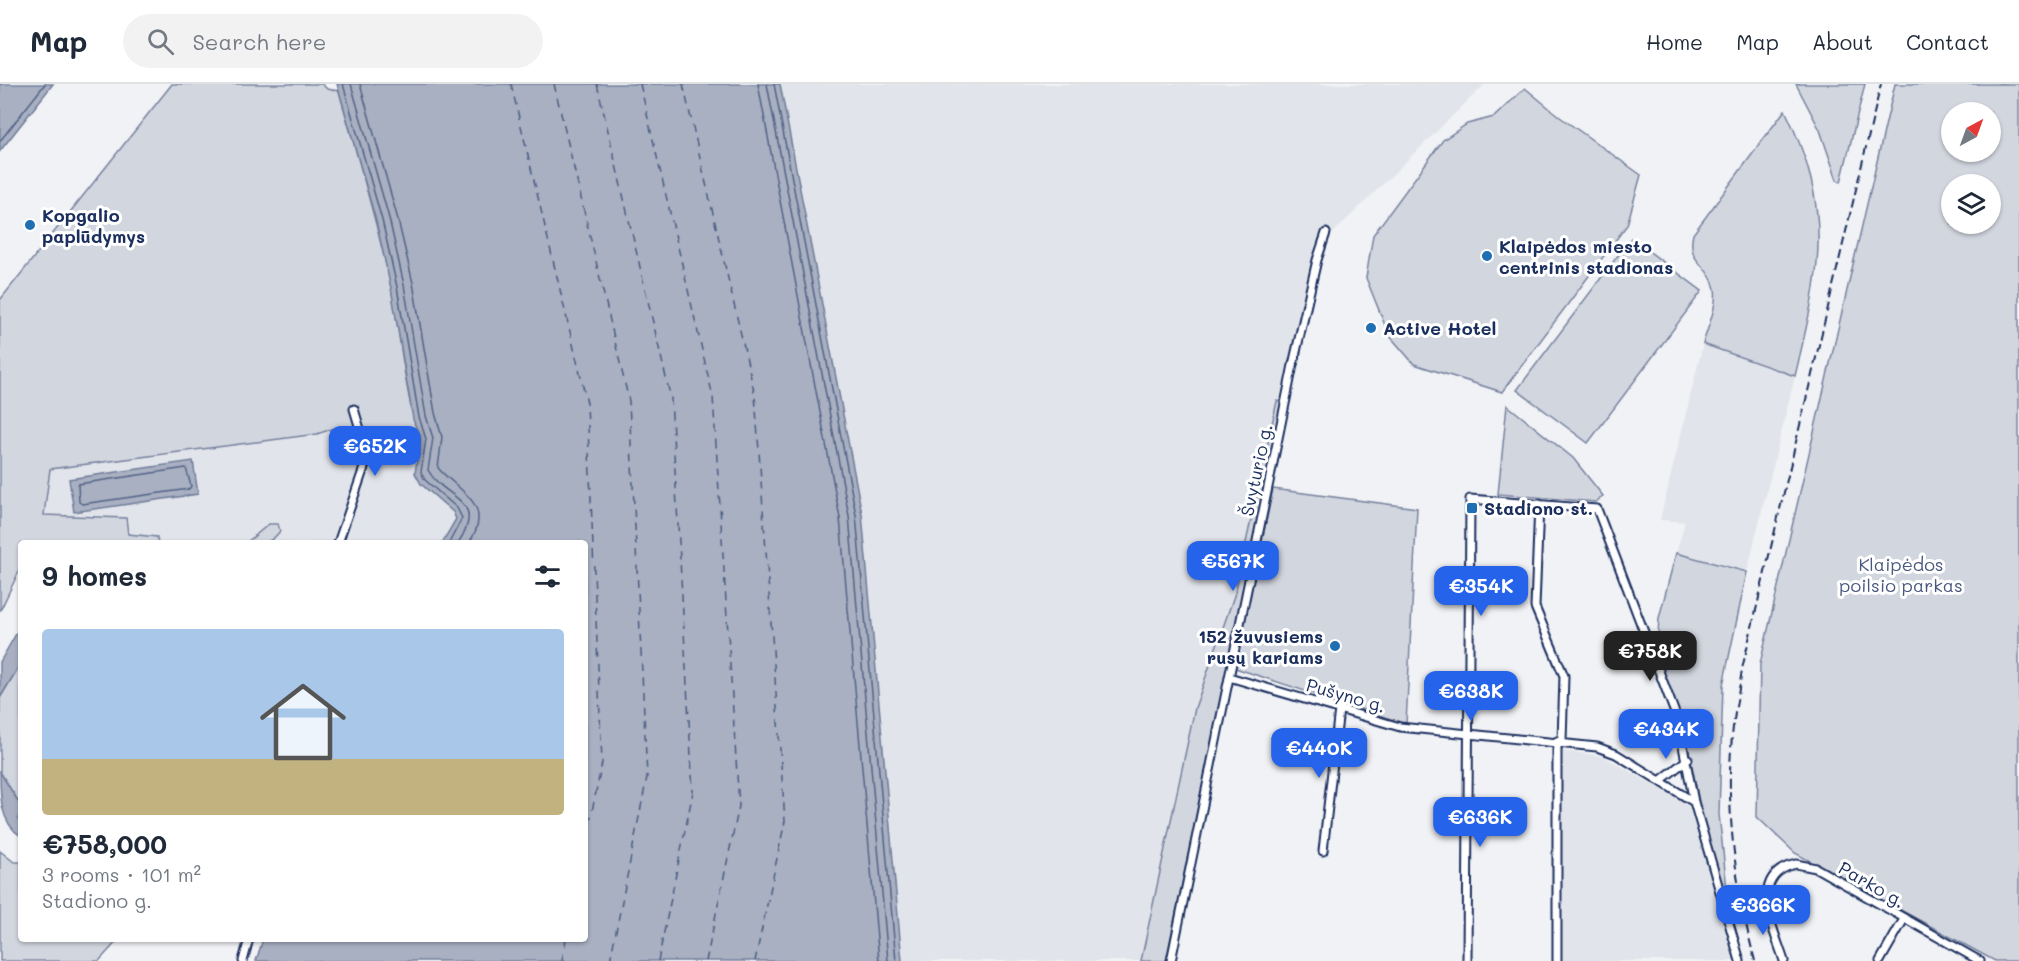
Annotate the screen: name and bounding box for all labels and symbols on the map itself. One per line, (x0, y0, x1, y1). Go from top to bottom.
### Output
north arrow (1941, 102, 2001, 162)
place label: Kopgalio paplūdymys (42, 203, 145, 248)
marker: Kopgalio paplūdymys (23, 218, 37, 232)
place label: Klaipėdos miesto centrinis stadionas (1499, 234, 1673, 279)
marker: Klaipėdos miesto centrinis stadionas (1480, 249, 1494, 263)
place label: Active Hotel (1383, 316, 1496, 340)
marker: Active Hotel (1364, 321, 1378, 335)
street label: Švyturio g. (1235, 422, 1277, 518)
pin: €652K (333, 426, 417, 477)
place label: Stadiono st. (1484, 496, 1593, 520)
marker: Stadiono st. (1465, 501, 1479, 515)
pin: €567K (1191, 541, 1275, 592)
park label: Klaipėdos poilsio parkas (1839, 552, 1963, 597)
pin: €354K (1439, 566, 1523, 617)
place label: 152 žuvusiems rusų kariams (1198, 624, 1323, 669)
pin: €758K (1608, 631, 1692, 682)
marker: 152 žuvusiems rusų kariams (1328, 639, 1342, 653)
pin: €638K (1429, 671, 1513, 722)
street label: Pušyno g. (1304, 672, 1388, 718)
pin: €434K (1624, 709, 1708, 760)
pin: €440K (1277, 728, 1361, 779)
pin: €636K (1438, 797, 1522, 848)
street label: Parko g. (1834, 855, 1910, 913)
pin: €366K (1721, 885, 1805, 936)

